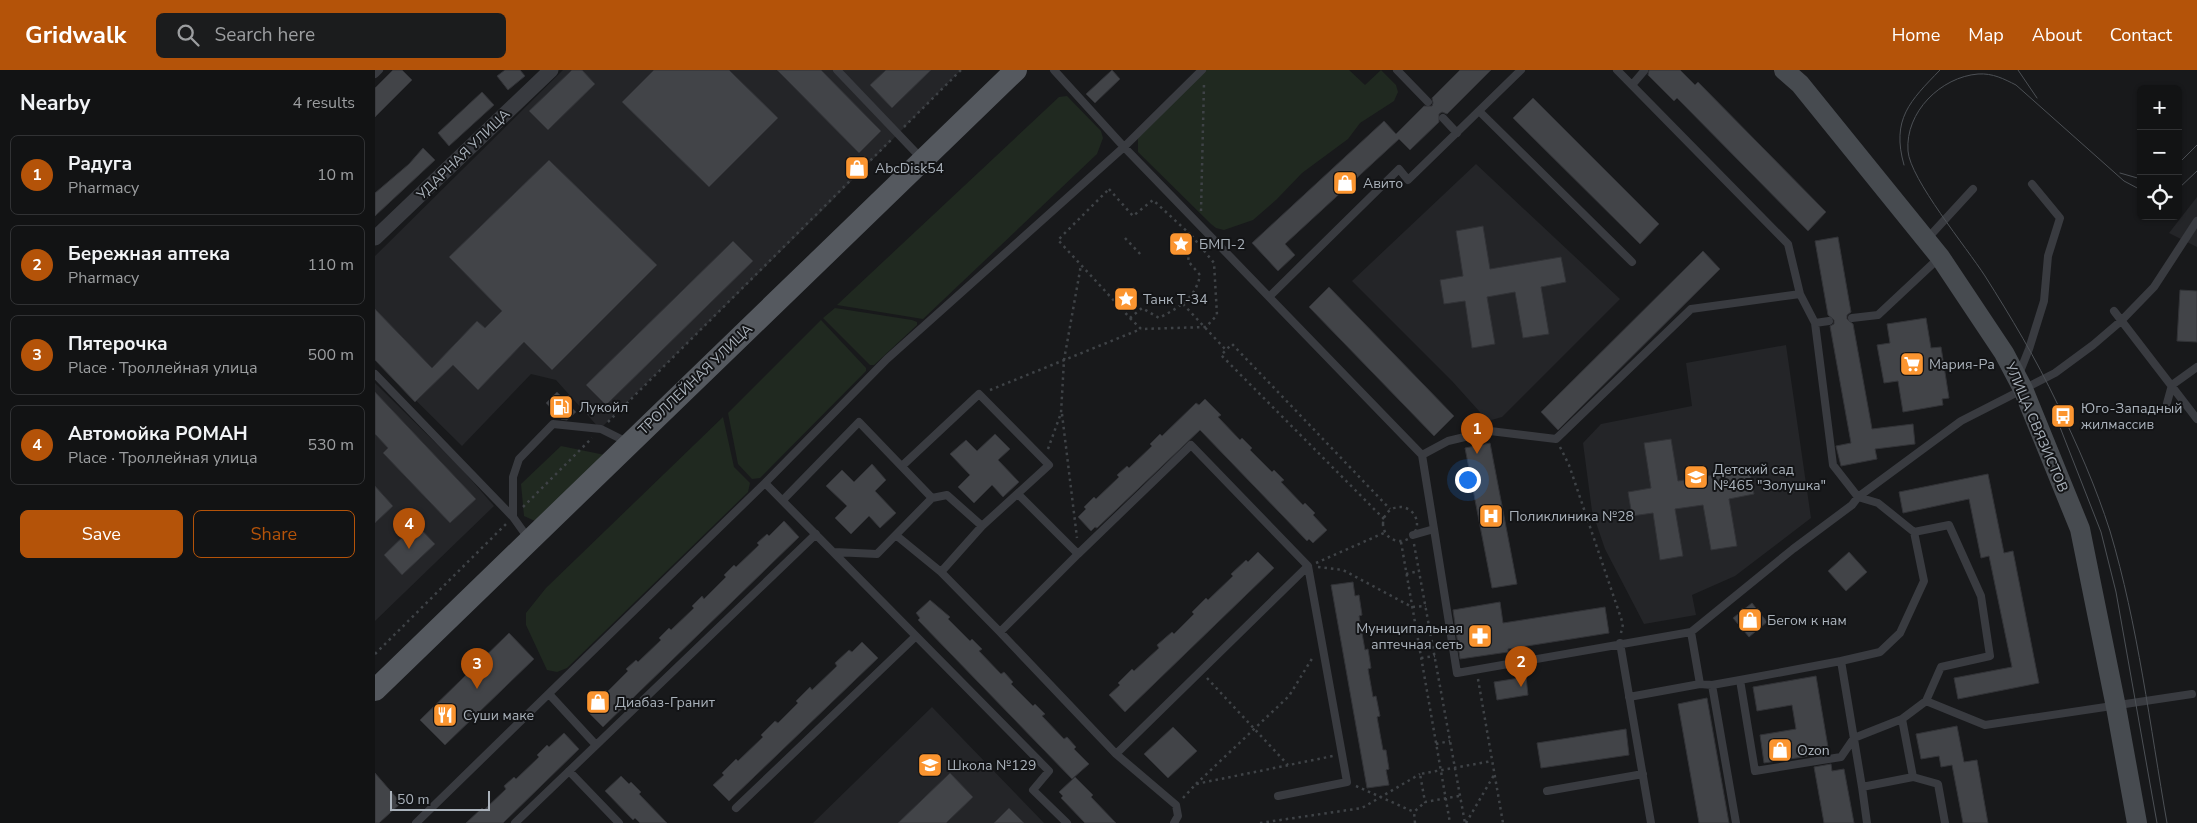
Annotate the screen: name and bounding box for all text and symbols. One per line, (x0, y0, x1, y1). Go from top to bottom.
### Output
search box (156, 13, 506, 58)
text: Gridwalk (25, 19, 126, 51)
icon: search (174, 21, 202, 49)
text: Search here (214, 22, 315, 48)
text: Home (1892, 23, 1940, 47)
text: Map (1968, 23, 2004, 47)
text: About (2032, 23, 2082, 47)
text: Contact (2110, 23, 2172, 47)
map controls (2137, 85, 2182, 220)
button: + (2137, 85, 2182, 130)
text: Nearby (20, 89, 90, 117)
text: 4 results (293, 92, 355, 114)
street label: УДАРНАЯ УЛИЦА (412, 105, 514, 205)
button: − (2137, 130, 2182, 175)
text: Радуга (68, 151, 132, 177)
shop icon: AbcDisk54 (844, 155, 870, 181)
place label: AbcDisk54 (875, 159, 944, 178)
text: 1 (32, 164, 42, 186)
text: 10 m (317, 164, 354, 186)
shop icon: Авито (1332, 170, 1358, 196)
place label: Авито (1363, 174, 1403, 193)
button: locate (2137, 175, 2182, 220)
text: Pharmacy (68, 177, 139, 199)
place icon: БМП-2 (1168, 231, 1194, 257)
place label: БМП-2 (1199, 235, 1245, 254)
text: Бережная аптека (68, 241, 230, 267)
text: 2 (32, 254, 42, 276)
text: 110 m (307, 254, 354, 276)
text: Pharmacy (68, 267, 139, 289)
place icon: Танк Т-34 (1113, 286, 1139, 312)
place label: Танк Т-34 (1143, 290, 1208, 309)
street label: ТРОЛЛЕЙНАЯ УЛИЦА (634, 320, 757, 439)
text: Пятерочка (68, 331, 168, 357)
text: 3 (32, 344, 42, 366)
text: 500 m (307, 344, 354, 366)
supermarket icon: Мария-Ра (1899, 351, 1925, 377)
place label: Мария-Ра (1929, 355, 1995, 374)
text: Place · Троллейная улица (68, 357, 258, 379)
street label: УЛИЦА СВЯЗИСТОВ (2000, 358, 2073, 495)
fuel station icon: Лукойл (548, 394, 574, 420)
place label: Лукойл (579, 398, 628, 417)
place label: Юго-Западный жилмассив (2081, 399, 2182, 434)
bus stop icon: Юго-Западный жилмассив (2050, 403, 2076, 429)
pin: 1 (1461, 413, 1493, 454)
text: Автомойка РОМАН (68, 421, 248, 447)
text: 4 (32, 434, 42, 456)
text: 530 m (307, 434, 354, 456)
text: Place · Троллейная улица (68, 447, 258, 469)
place label: Детский сад №465 "Золушка" (1713, 460, 1826, 495)
school or university icon: Детский сад №465 "Золушка" (1683, 464, 1709, 490)
your location (1455, 467, 1481, 493)
hospital icon: Поликлиника №28 (1478, 503, 1504, 529)
place label: Поликлиника №28 (1509, 507, 1634, 526)
pin: 4 (393, 508, 425, 549)
button: Save (20, 510, 183, 558)
button: Share (193, 510, 355, 558)
shop icon: Бегом к нам (1737, 607, 1763, 633)
place label: Бегом к нам (1767, 611, 1847, 630)
place label: Муниципальная аптечная сеть (1356, 619, 1463, 654)
pharmacy icon: Муниципальная аптечная сеть (1467, 623, 1493, 649)
pin: 2 (1505, 646, 1537, 687)
pin: 3 (461, 648, 493, 689)
shop icon: Диабаз-Гранит (585, 689, 611, 715)
place label: Диабаз-Гранит (615, 693, 716, 712)
restaurant icon: Суши маке (432, 702, 458, 728)
place label: Суши маке (463, 706, 534, 725)
shop icon: Ozon (1767, 737, 1793, 763)
place label: Ozon (1797, 741, 1830, 760)
school or university icon: Школа №129 (917, 752, 943, 778)
place label: Школа №129 (947, 756, 1036, 775)
scale bar (390, 788, 490, 811)
text: 50 m (397, 790, 429, 809)

